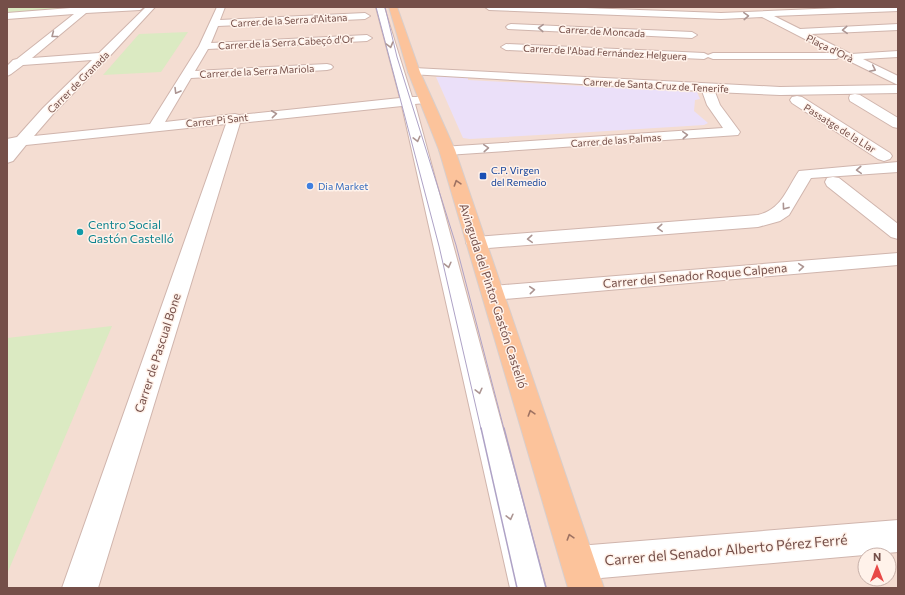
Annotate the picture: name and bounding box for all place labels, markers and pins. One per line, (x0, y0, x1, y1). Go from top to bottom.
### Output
place label: C.P. Virgen del Remedio (491, 164, 546, 188)
marker: C.P. Virgen del Remedio (478, 171, 488, 181)
place label: Dia Market (318, 180, 368, 192)
marker: Dia Market (305, 181, 315, 191)
place label: Centro Social Gastón Castelló (88, 217, 174, 245)
marker: Centro Social Gastón Castelló (75, 227, 85, 237)

